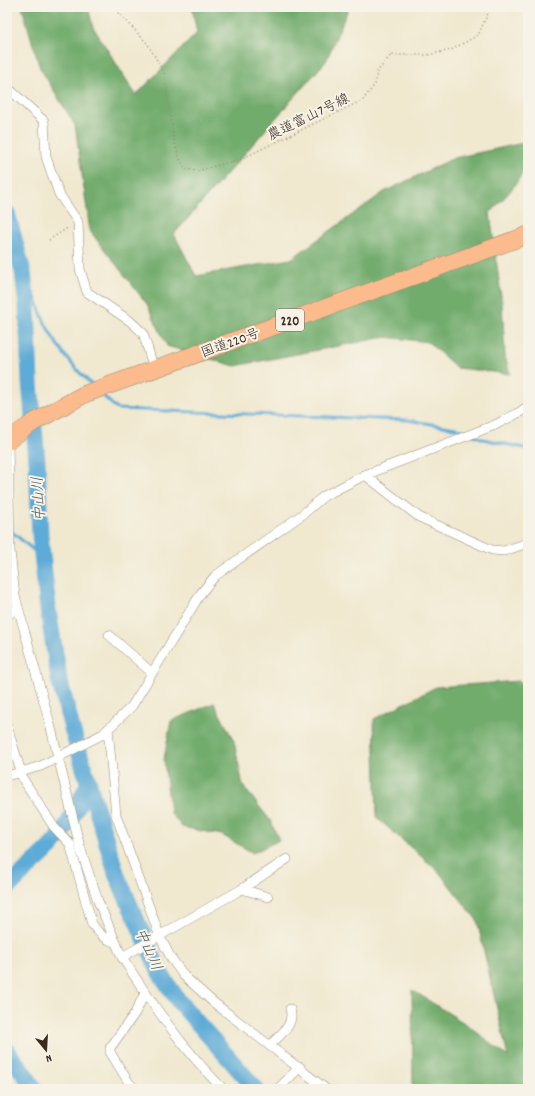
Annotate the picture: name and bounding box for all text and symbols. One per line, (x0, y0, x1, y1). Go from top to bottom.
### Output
street label: 農道富山7号線 (264, 89, 353, 146)
road number: 220 (276, 309, 304, 331)
street label: 国道220号 (198, 324, 263, 364)
water label: 中山川 (28, 476, 52, 522)
water label: 中山川 (128, 925, 166, 975)
north arrow (26, 1030, 66, 1070)
text: N (43, 1049, 54, 1066)

